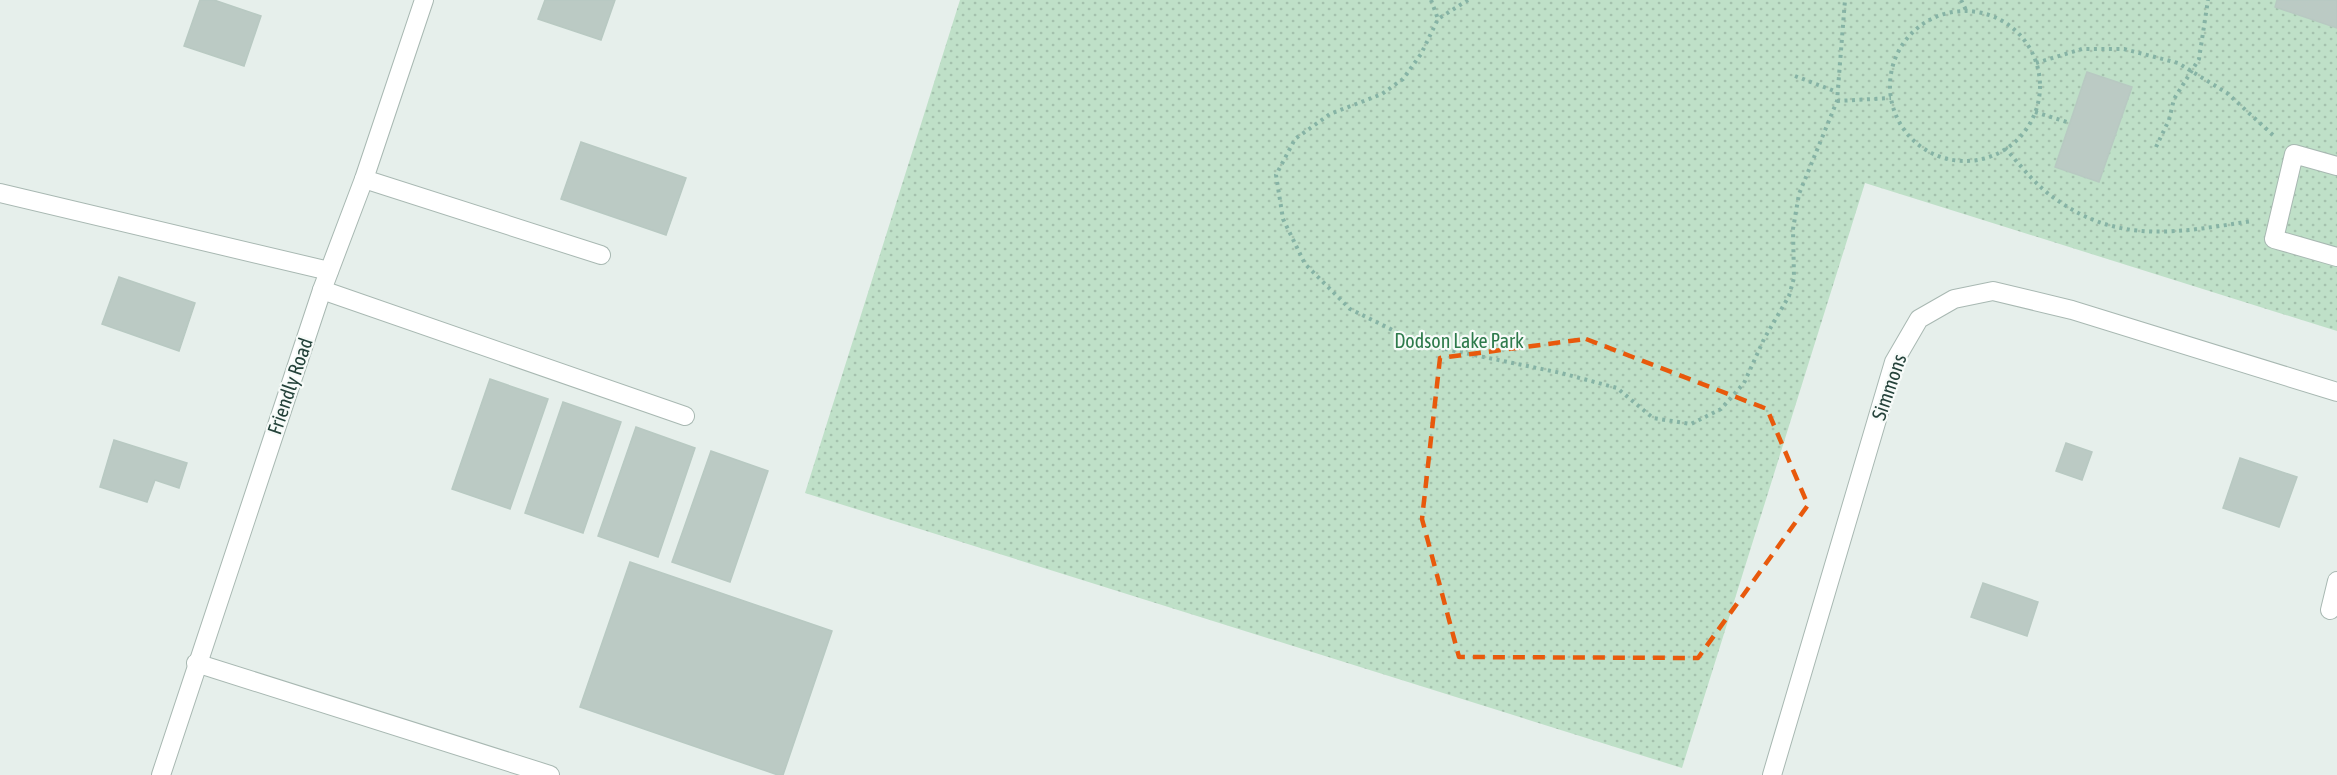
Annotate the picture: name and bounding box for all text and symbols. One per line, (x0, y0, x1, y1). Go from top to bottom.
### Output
park label: Dodson Lake Park (1394, 329, 1524, 352)
street label: Friendly Road (262, 334, 317, 437)
street label: Simmons (1867, 351, 1910, 423)

